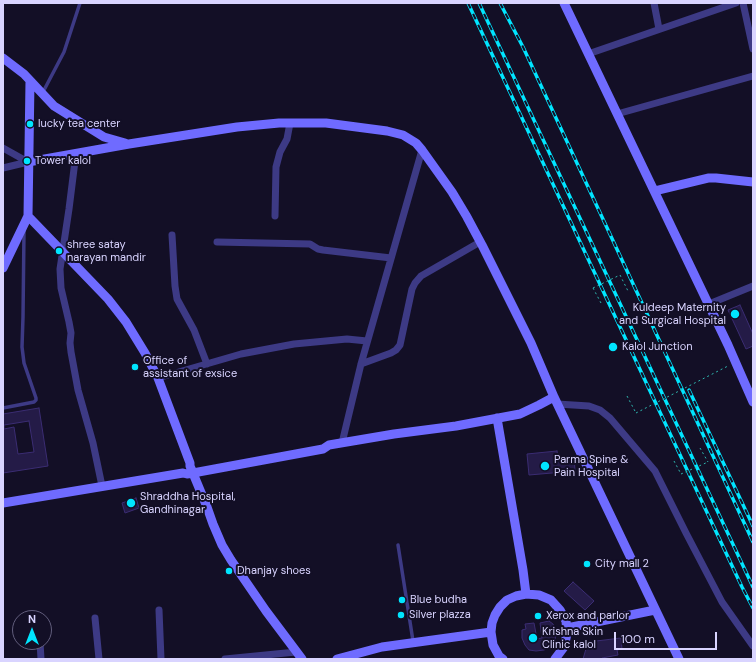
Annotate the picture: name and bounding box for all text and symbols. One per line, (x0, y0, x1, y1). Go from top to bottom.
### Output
place label: lucky tea center (38, 117, 120, 131)
marker: lucky tea center (25, 119, 35, 129)
place label: Tower kalol (35, 154, 91, 168)
marker: Tower kalol (22, 156, 32, 166)
place label: shree satay narayan mandir (67, 238, 146, 264)
marker: shree satay narayan mandir (54, 246, 64, 256)
place label: Kuldeep Maternity and Surgical Hospital (619, 301, 726, 327)
marker: Kuldeep Maternity and Surgical Hospital (729, 308, 741, 320)
place label: Kalol Junction (622, 340, 693, 354)
marker: Kalol Junction (607, 341, 619, 353)
place label: Office of assistant of exsice (143, 354, 237, 380)
marker: Office of assistant of exsice (130, 362, 140, 372)
place label: Parma Spine & Pain Hospital (554, 453, 628, 479)
marker: Parma Spine & Pain Hospital (539, 460, 551, 472)
place label: Shraddha Hospital, Gandhinagar (140, 490, 236, 516)
marker: Shraddha Hospital, Gandhinagar (125, 497, 137, 509)
place label: City mall 2 (595, 557, 649, 571)
marker: City mall 2 (582, 559, 592, 569)
place label: Dhanjay shoes (237, 564, 311, 578)
marker: Dhanjay shoes (224, 566, 234, 576)
place label: Blue budha (410, 593, 467, 607)
marker: Blue budha (397, 595, 407, 605)
place label: Silver plazza (409, 608, 471, 622)
place label: Xerox and parlor (546, 609, 629, 623)
north arrow (12, 610, 52, 650)
marker: Silver plazza (396, 610, 406, 620)
marker: Xerox and parlor (533, 611, 543, 621)
text: N (28, 612, 36, 626)
scale bar (616, 624, 719, 650)
place label: Krishna Skin Clinic kalol (542, 625, 603, 651)
text: 100 m (621, 631, 655, 647)
marker: Krishna Skin Clinic kalol (527, 632, 539, 644)

